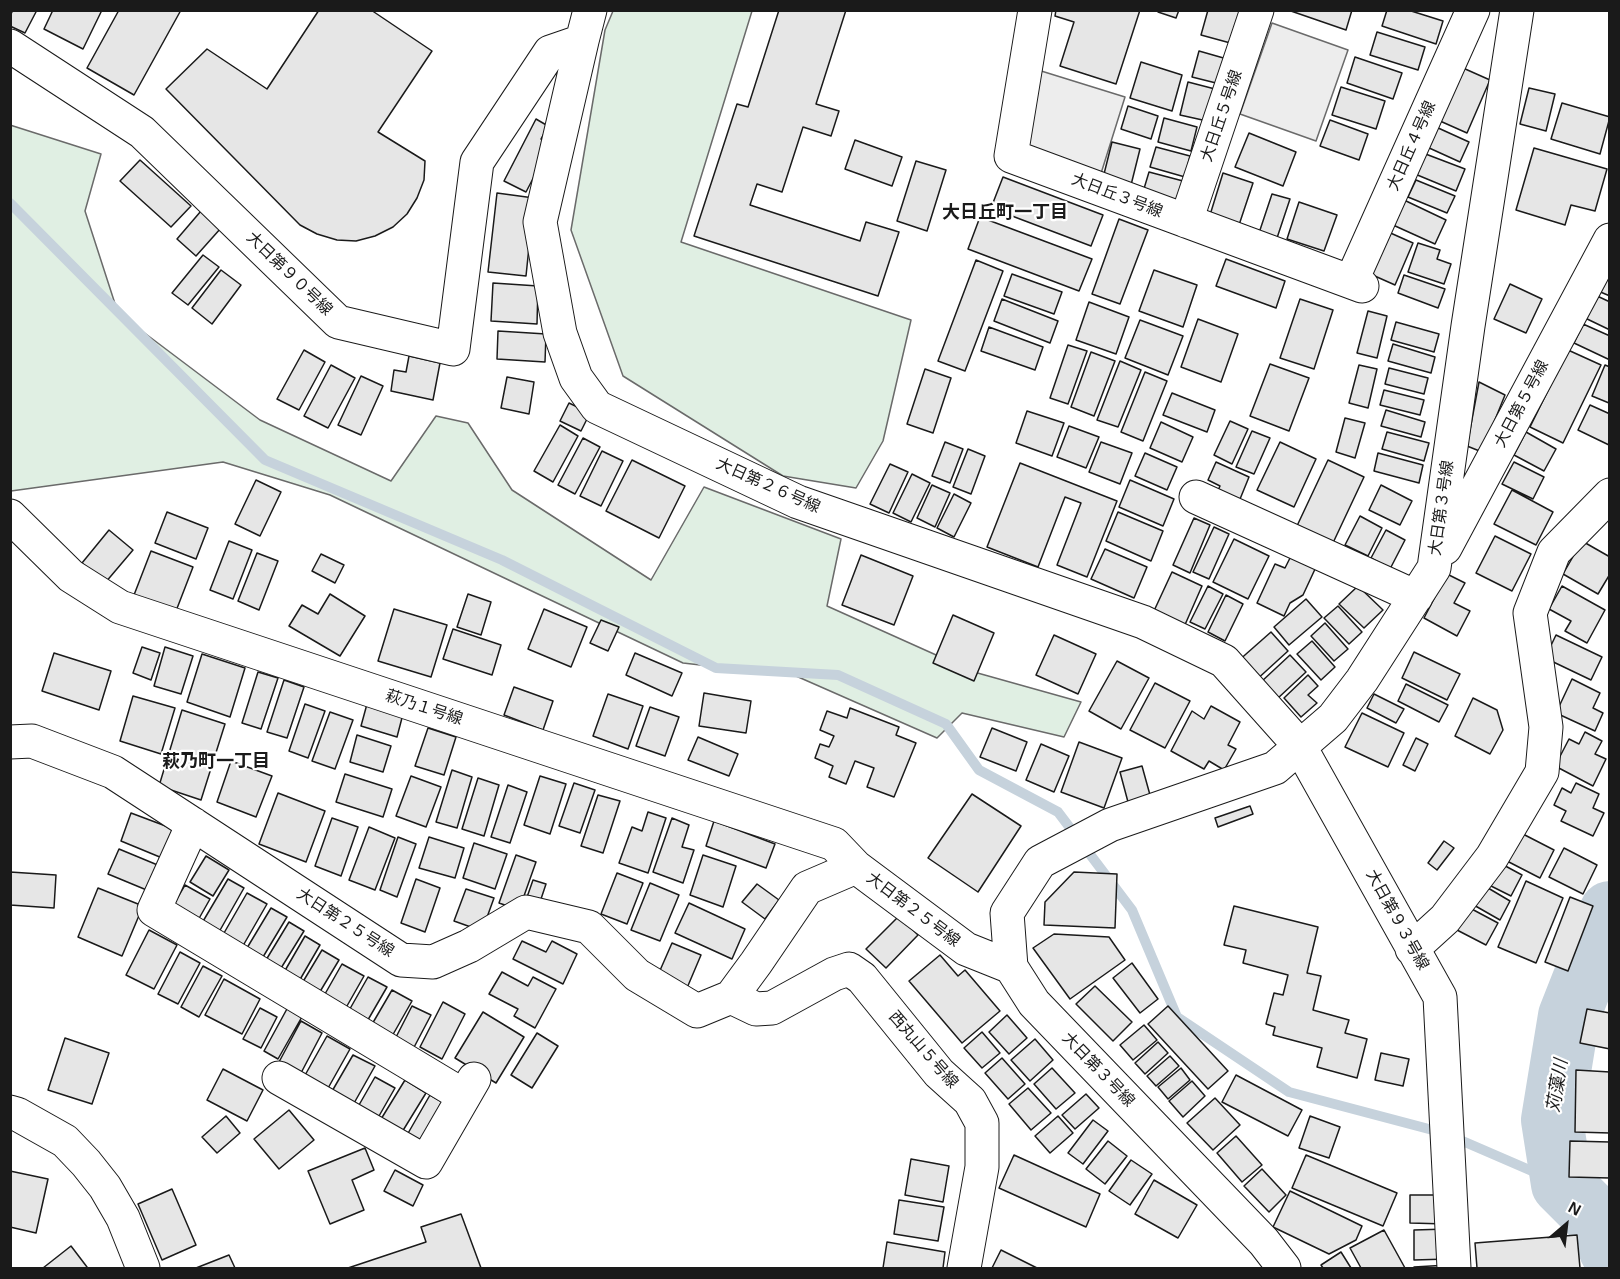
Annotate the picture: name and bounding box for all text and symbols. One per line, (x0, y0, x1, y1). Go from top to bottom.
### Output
street label: 大日丘５号線 (1197, 67, 1247, 165)
street label: 大日丘４号線 (1384, 98, 1440, 194)
street label: 大日丘３号線 (1069, 170, 1165, 222)
district label: 大日丘町一丁目 (942, 202, 1068, 224)
street label: 大日第９０号線 (242, 228, 336, 320)
street label: 大日第５号線 (1491, 357, 1553, 451)
street label: 大日第２６号線 (713, 454, 823, 518)
street label: 大日第３号線 (1426, 459, 1458, 557)
street label: 萩乃１号線 (383, 687, 465, 729)
district label: 萩乃町一丁目 (162, 751, 270, 773)
street label: 大日第９３号線 (1361, 866, 1433, 974)
street label: 大日第２５号線 (862, 869, 964, 951)
street label: 大日第２５号線 (293, 884, 397, 962)
street label: 西丸山５号線 (884, 1007, 962, 1093)
street label: 大日第３号線 (1058, 1029, 1138, 1111)
water label: 苅藻川 (1543, 1058, 1573, 1114)
north arrow (1536, 1195, 1596, 1255)
text: N (1566, 1198, 1584, 1219)

